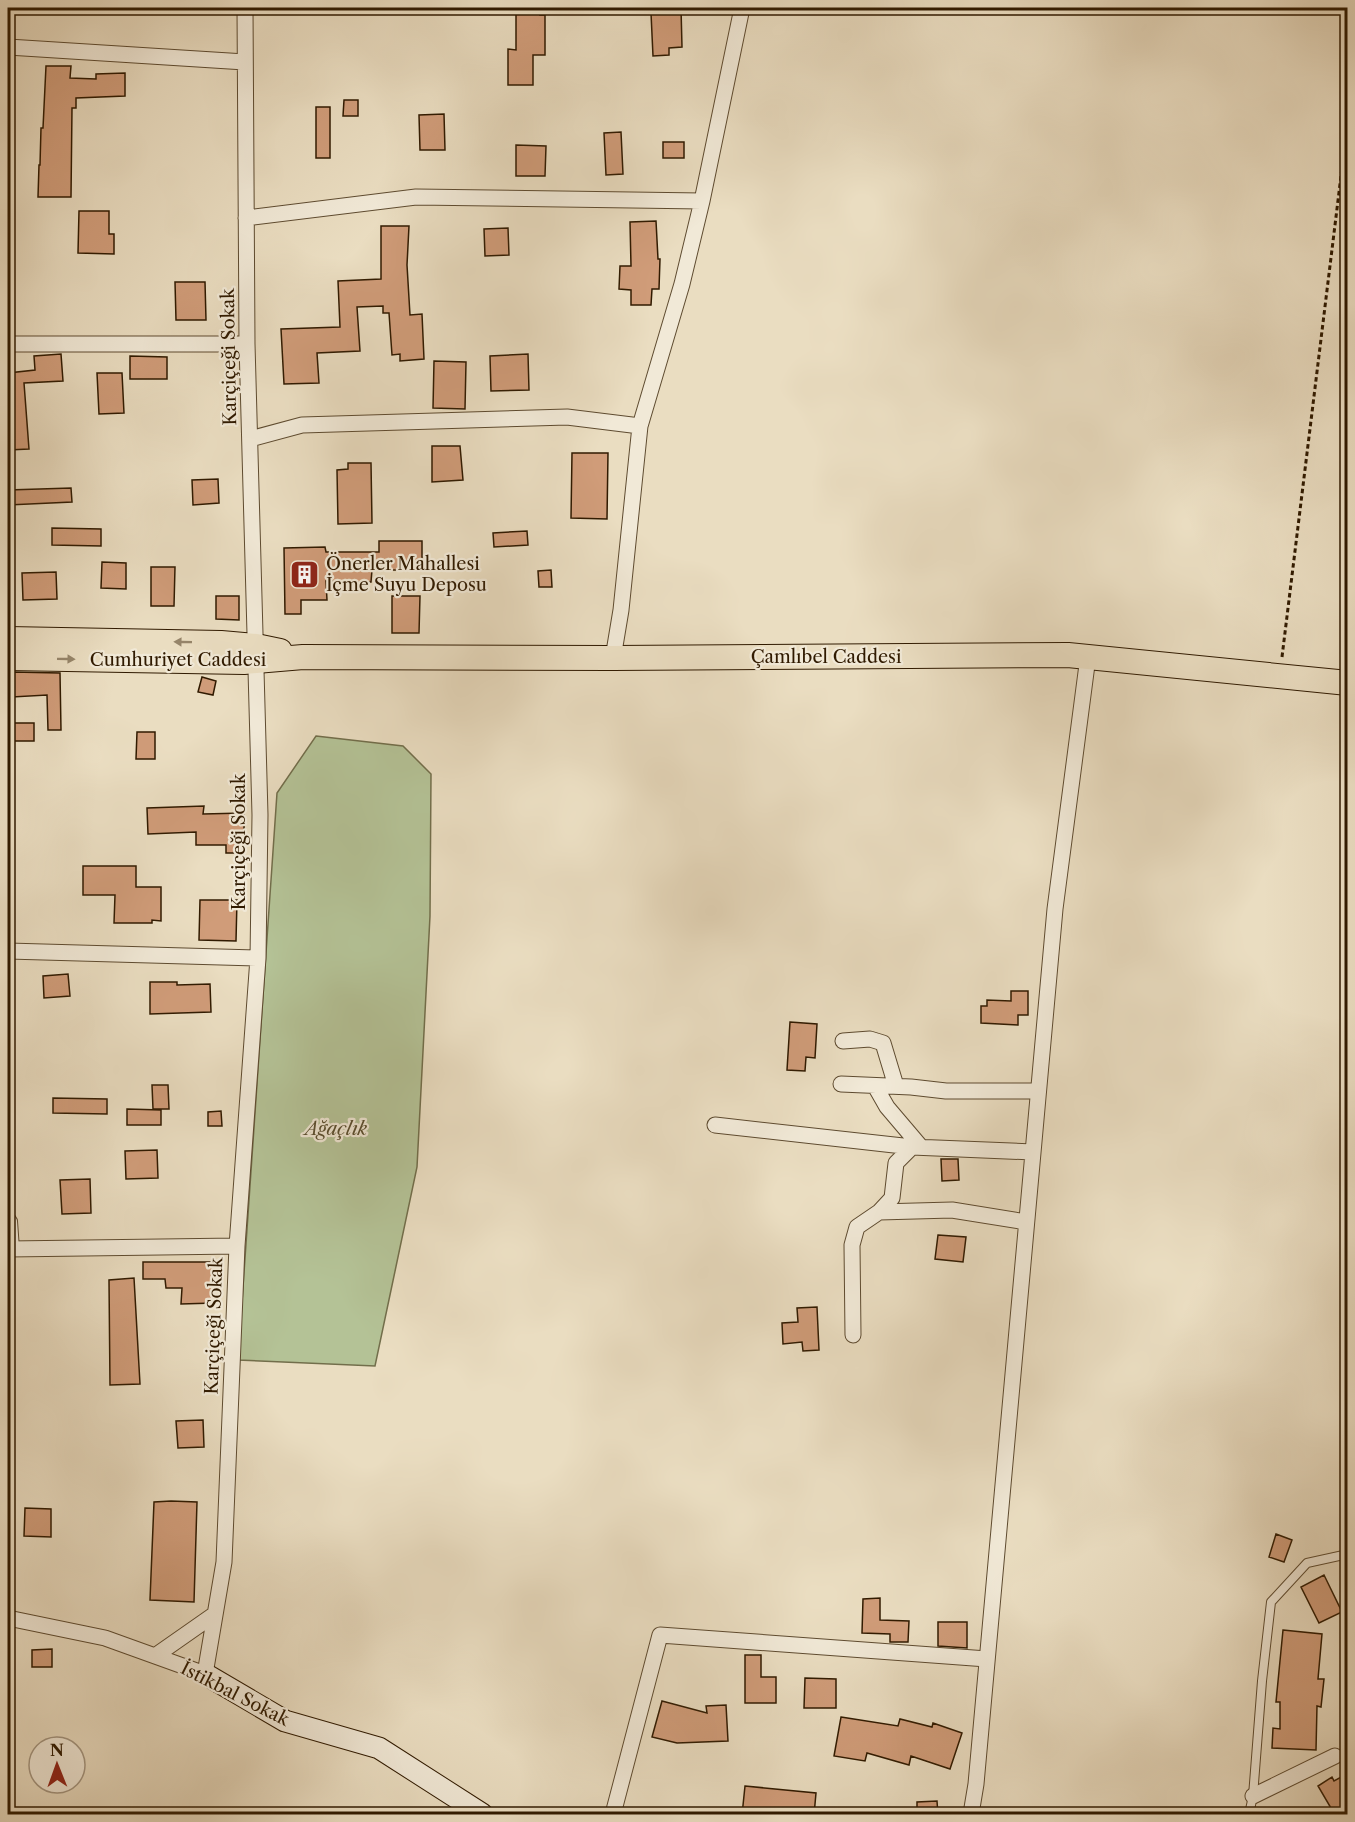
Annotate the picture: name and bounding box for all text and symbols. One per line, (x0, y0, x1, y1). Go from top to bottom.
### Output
street label: Karçiçeği Sokak (217, 287, 241, 426)
place label: Önerler Mahallesi İçme Suyu Deposu (326, 552, 487, 596)
building icon: Önerler Mahallesi İçme Suyu Deposu (289, 558, 321, 590)
one-way arrow (173, 637, 192, 647)
street label: Çamlıbel Caddesi (751, 646, 902, 668)
street label: Cumhuriyet Caddesi (90, 649, 267, 671)
one-way arrow (56, 655, 75, 664)
street label: Karçiçeği Sokak (228, 772, 250, 911)
park label: Ağaçlık (302, 1118, 368, 1140)
street label: Karçiçeği Sokak (201, 1256, 227, 1395)
street label: İstikbal Sokak (177, 1656, 295, 1732)
north arrow (27, 1735, 87, 1795)
text: N (50, 1740, 64, 1760)

